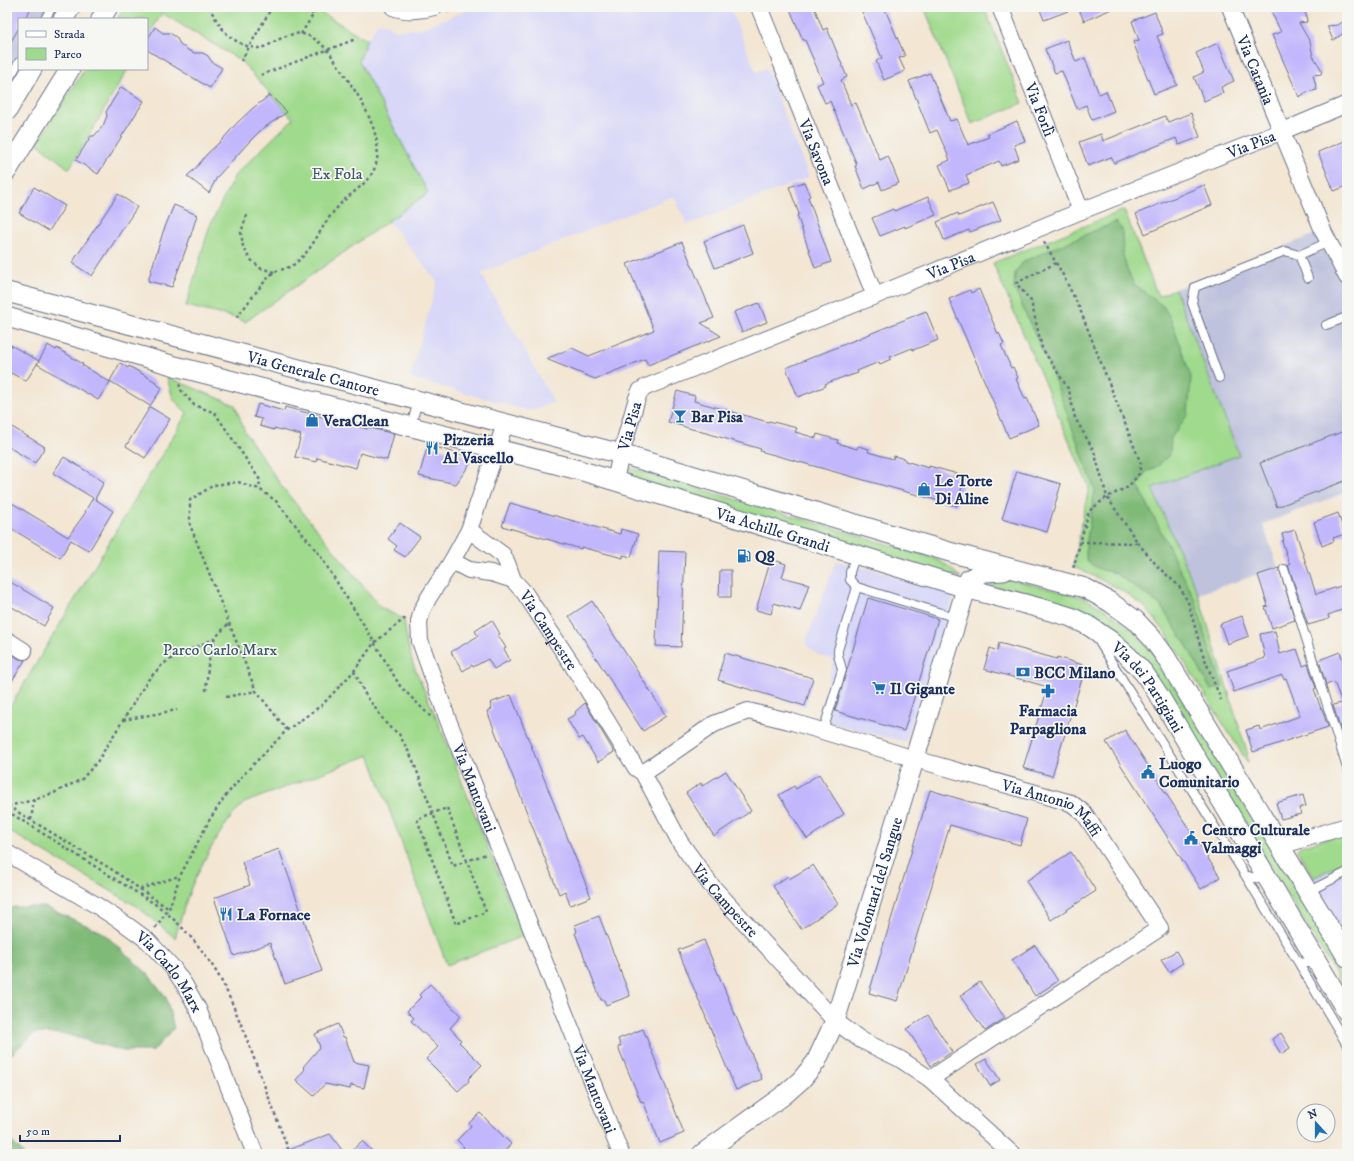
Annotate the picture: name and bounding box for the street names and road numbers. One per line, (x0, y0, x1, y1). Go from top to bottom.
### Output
street label: Via Catania (1232, 32, 1279, 108)
street label: Via Forlì (1020, 79, 1059, 139)
street label: Via Savona (794, 115, 838, 188)
street label: Via Pisa (1224, 126, 1279, 163)
street label: Via Pisa (923, 247, 978, 285)
street label: Via Generale Cantore (244, 347, 382, 401)
street label: Via Pisa (613, 399, 647, 454)
street label: Via Achille Grandi (712, 503, 832, 557)
street label: Via Campestre (514, 586, 582, 674)
street label: Via dei Partigiani (1107, 637, 1188, 736)
street label: Via Mantovani (447, 740, 501, 835)
street label: Via Antonio Maffi (998, 775, 1106, 841)
street label: Via Volontari del Sangue (843, 814, 907, 971)
street label: Via Campestre (687, 859, 763, 942)
street label: Via Carlo Marx (131, 926, 207, 1016)
street label: Via Mantovani (567, 1041, 621, 1136)

